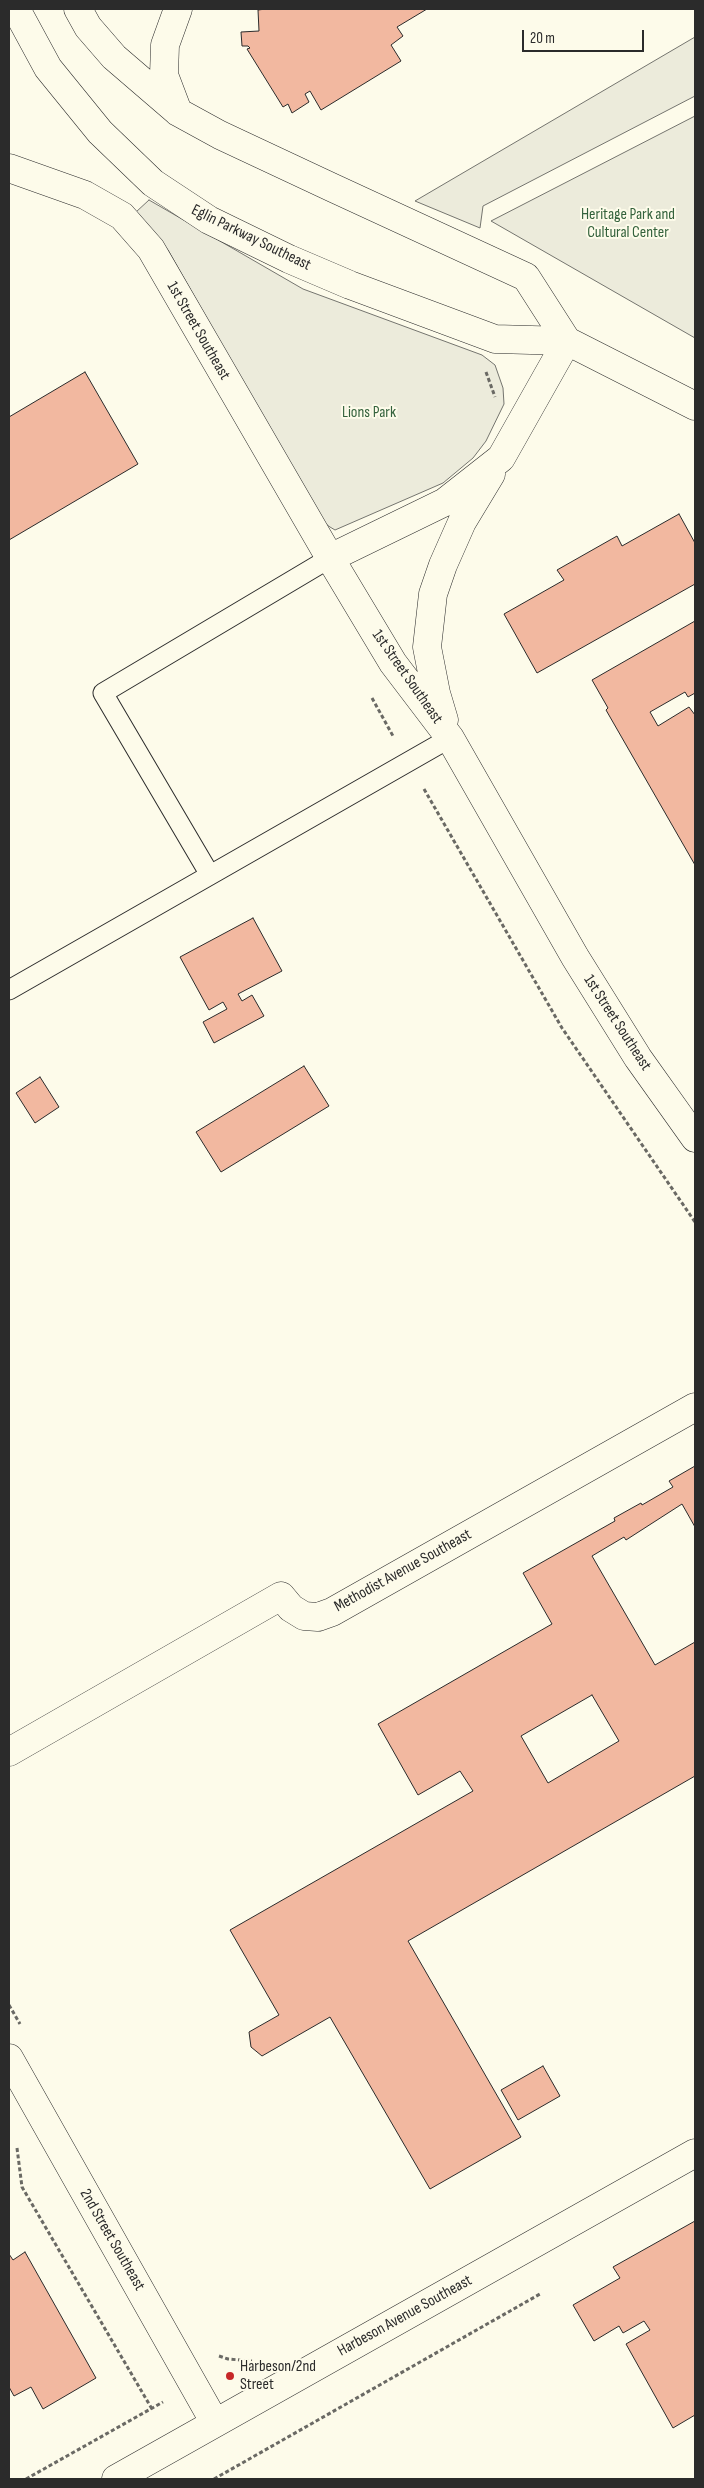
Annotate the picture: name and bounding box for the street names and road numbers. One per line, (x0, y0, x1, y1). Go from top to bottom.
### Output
street label: Eglin Parkway Southeast (188, 201, 314, 275)
street label: 1st Street Southeast (162, 278, 234, 384)
street label: 1st Street Southeast (368, 626, 446, 728)
street label: 1st Street Southeast (579, 972, 655, 1074)
street label: Methodist Avenue Southeast (331, 1525, 475, 1617)
street label: 2nd Street Southeast (75, 2186, 149, 2294)
street label: Harbeson Avenue Southeast (335, 2271, 475, 2361)

